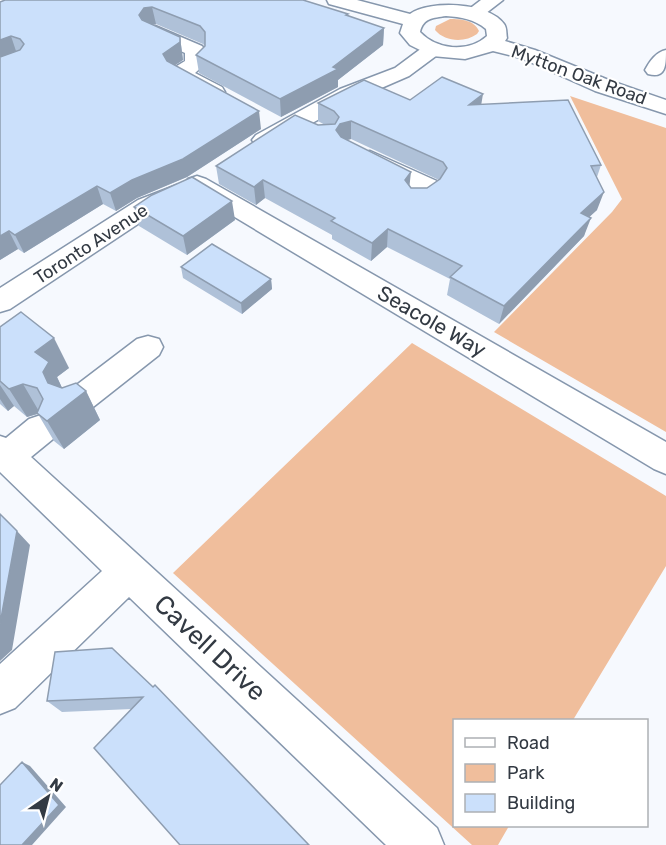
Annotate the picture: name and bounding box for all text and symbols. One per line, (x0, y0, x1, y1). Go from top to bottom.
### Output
street label: Mytton Oak Road (508, 40, 650, 110)
street label: Toronto Avenue (30, 199, 152, 289)
street label: Seacole Way (373, 280, 491, 362)
street label: Cavell Drive (148, 588, 272, 708)
legend (453, 719, 648, 827)
text: Road (507, 732, 550, 754)
text: Park (507, 762, 545, 784)
north arrow (18, 767, 78, 827)
text: N (46, 774, 66, 796)
text: Building (507, 792, 575, 814)

